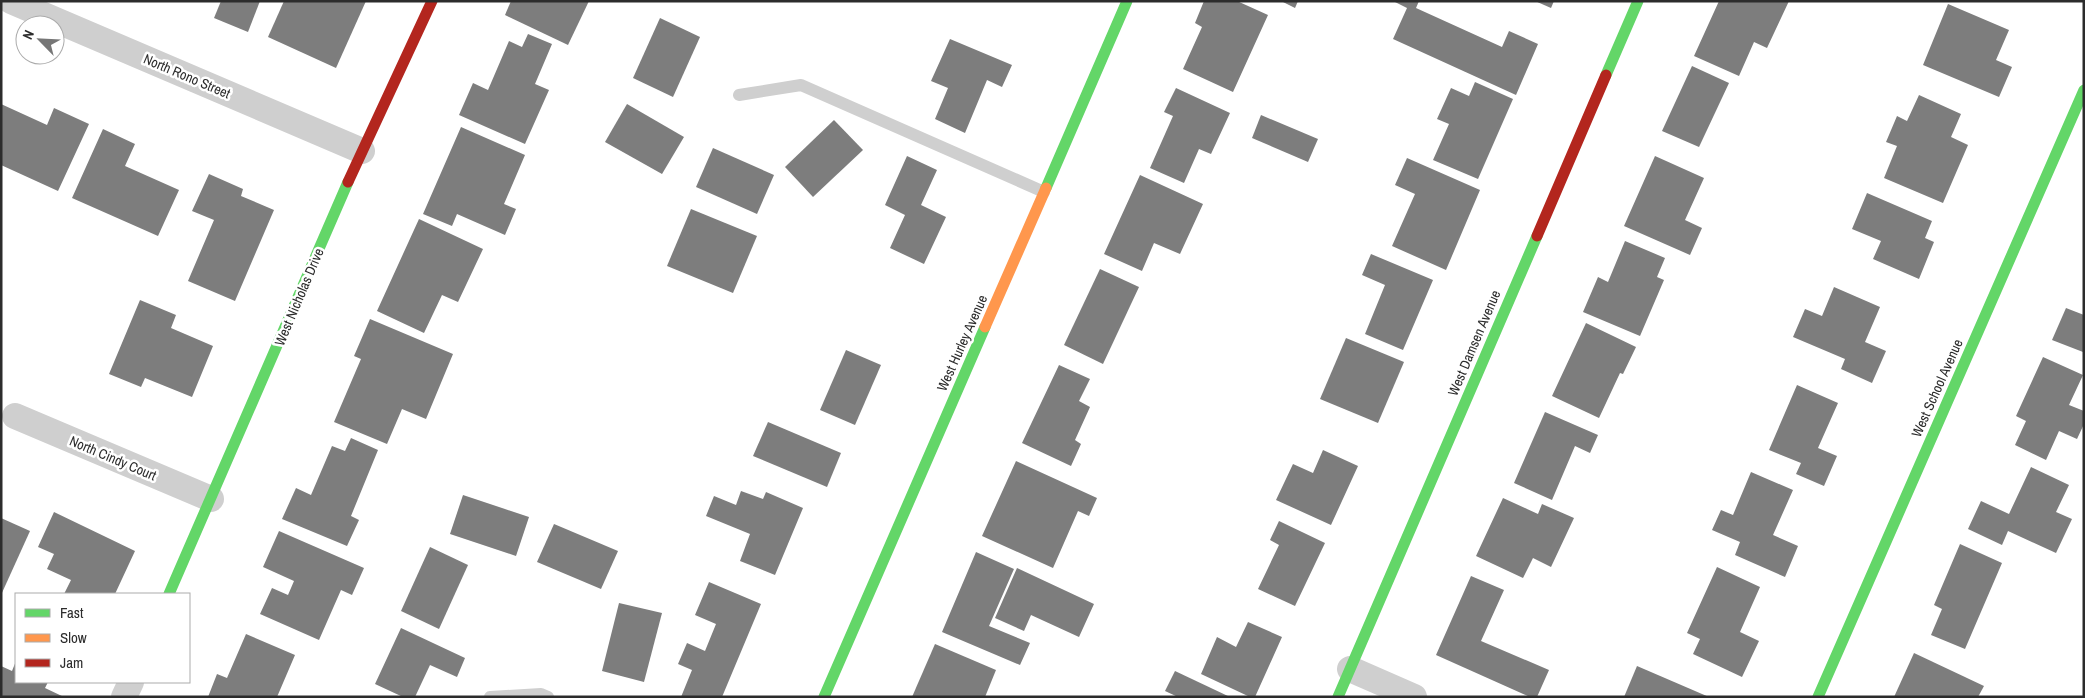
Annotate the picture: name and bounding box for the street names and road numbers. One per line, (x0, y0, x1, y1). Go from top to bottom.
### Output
street label: North Rono Street (141, 50, 233, 102)
street label: West Nicholas Drive (270, 245, 328, 349)
street label: West Damsen Avenue (1444, 287, 1504, 399)
street label: West Hurley Avenue (933, 292, 991, 394)
street label: West School Avenue (1907, 336, 1967, 440)
street label: North Cindy Court (67, 432, 159, 484)

